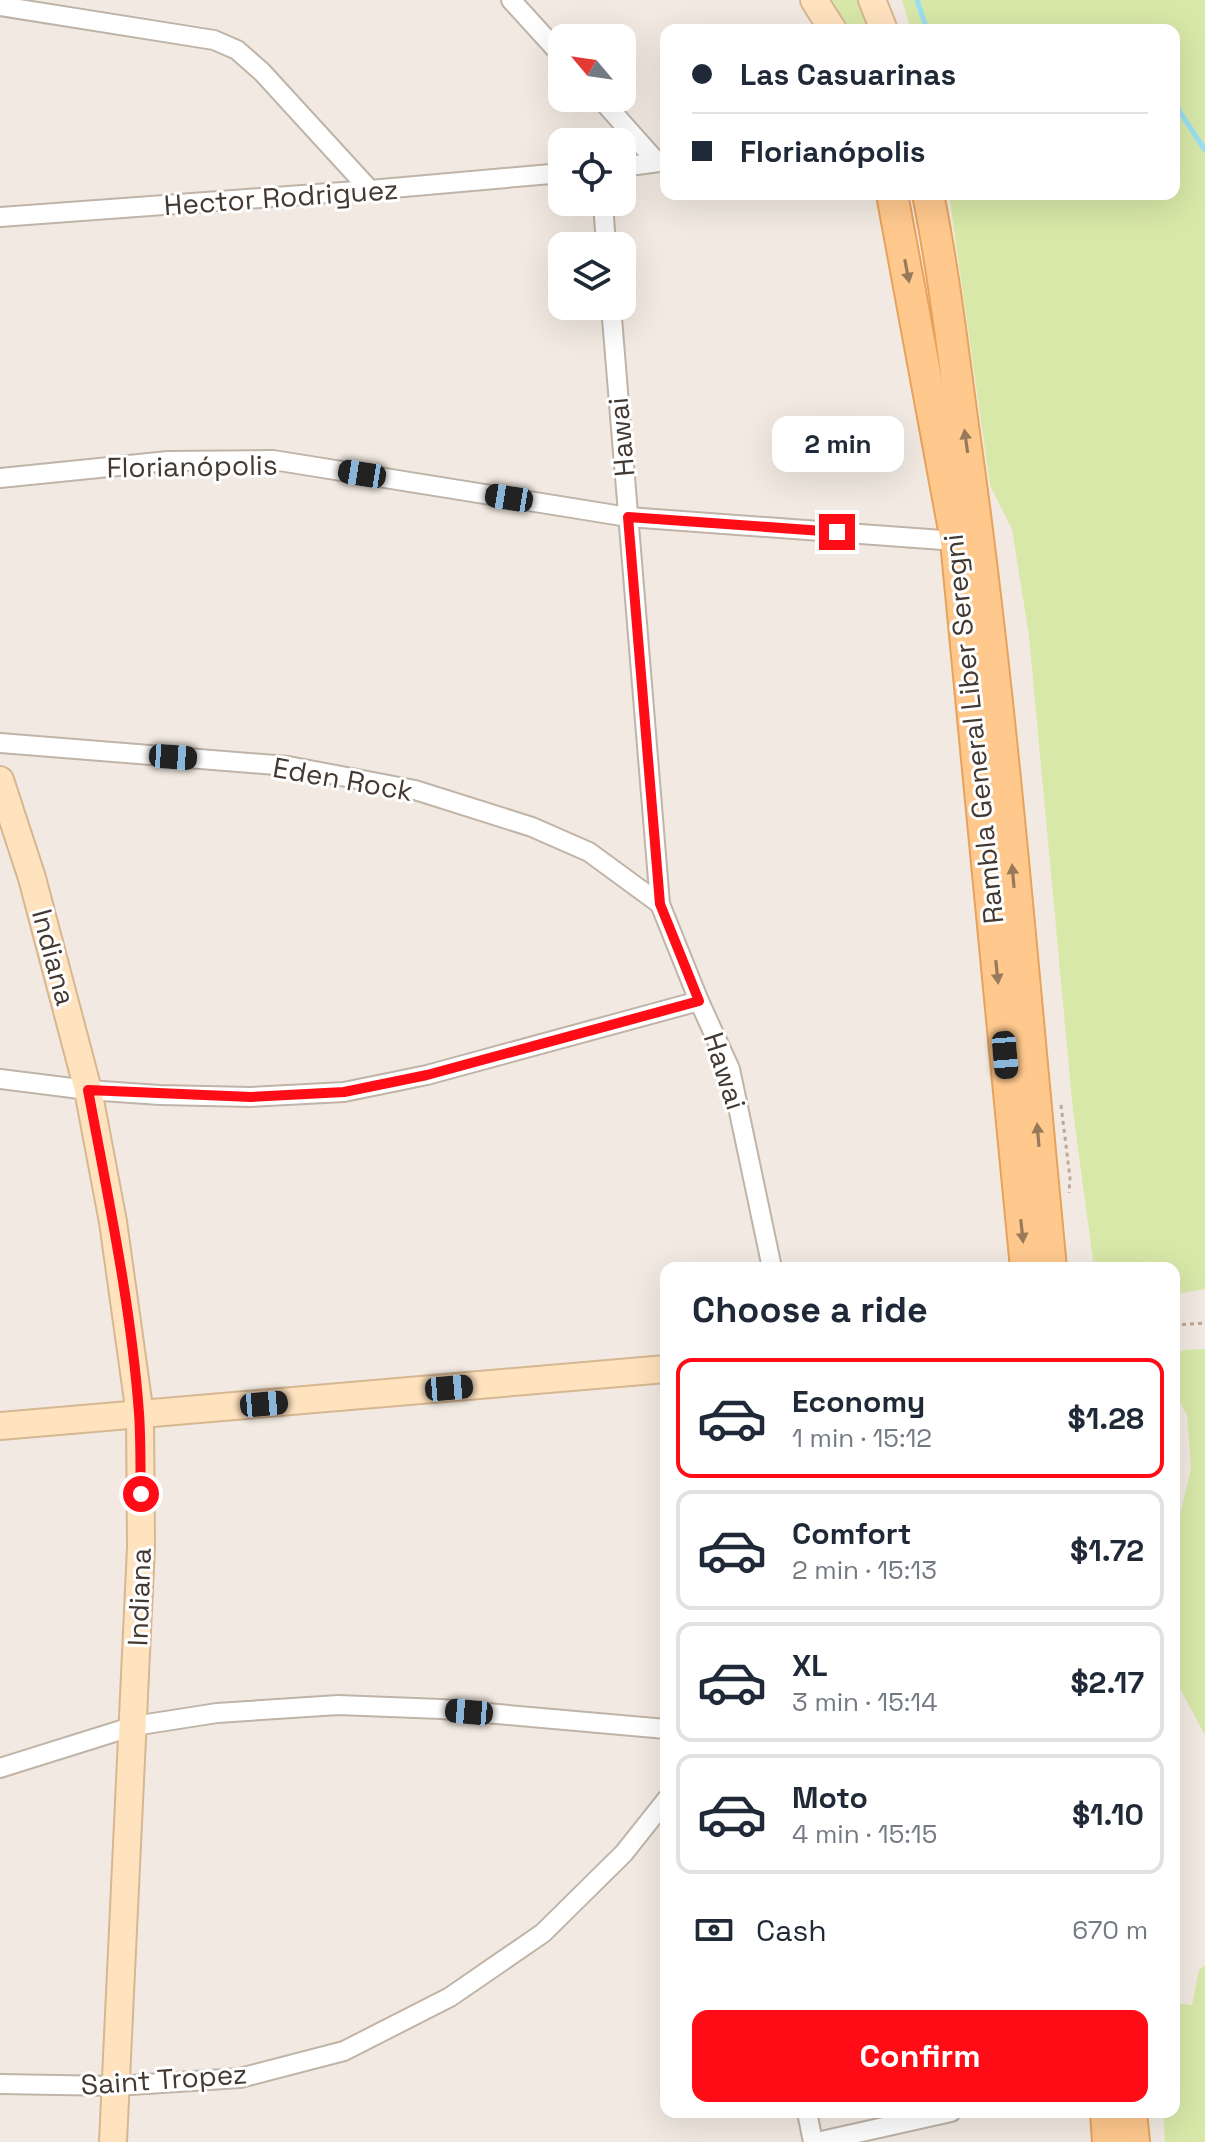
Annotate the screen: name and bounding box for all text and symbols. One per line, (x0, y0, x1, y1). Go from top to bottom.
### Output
north arrow (548, 24, 636, 112)
map controls (548, 24, 636, 320)
text: Las Casuarinas (740, 55, 956, 94)
button: locate (548, 128, 636, 216)
text: Florianópolis (740, 132, 926, 171)
street label: Hector Rodriguez (163, 171, 399, 223)
button: layers (548, 232, 636, 320)
one-way arrow (901, 258, 913, 283)
street label: Hawai (600, 396, 642, 478)
callout: 2 min (771, 416, 903, 472)
text: 2 min (804, 427, 872, 461)
one-way arrow (959, 428, 972, 453)
street label: Florianópolis (106, 447, 278, 485)
car (336, 458, 388, 490)
car (483, 482, 535, 514)
route end (819, 514, 855, 550)
street label: Rambla General Liber Seregni (935, 532, 1011, 926)
car (148, 743, 198, 771)
street label: Eden Rock (270, 749, 416, 809)
one-way arrow (1006, 863, 1019, 888)
street label: Indiana (24, 905, 84, 1009)
one-way arrow (990, 960, 1003, 985)
street label: Hawai (696, 1028, 754, 1114)
car (991, 1030, 1019, 1080)
one-way arrow (1031, 1122, 1044, 1147)
one-way arrow (1016, 1219, 1029, 1244)
text: Choose a ride (692, 1287, 928, 1333)
car (424, 1374, 474, 1402)
icon: car (696, 1382, 768, 1454)
text: Economy (792, 1382, 925, 1421)
car (239, 1390, 289, 1418)
text: $1.28 (1068, 1399, 1144, 1438)
text: 1 min · 15:12 (792, 1421, 932, 1455)
route start (123, 1476, 159, 1512)
icon: car (696, 1514, 768, 1586)
text: Comfort (792, 1514, 911, 1553)
text: $1.72 (1070, 1531, 1144, 1570)
street label: Indiana (119, 1547, 159, 1647)
text: 2 min · 15:13 (792, 1553, 937, 1587)
icon: car (696, 1646, 768, 1718)
text: XL (792, 1646, 828, 1685)
text: $2.17 (1070, 1663, 1144, 1702)
text: 3 min · 15:14 (792, 1685, 937, 1719)
car (444, 1698, 494, 1726)
icon: car (696, 1778, 768, 1850)
text: Moto (792, 1778, 868, 1817)
text: $1.10 (1072, 1795, 1144, 1834)
text: 4 min · 15:15 (792, 1817, 937, 1851)
icon: cash (692, 1908, 736, 1952)
text: Cash (756, 1911, 827, 1950)
text: 670 m (1072, 1913, 1148, 1947)
button: Confirm (692, 2010, 1148, 2102)
street label: Saint Tropez (80, 2055, 248, 2103)

